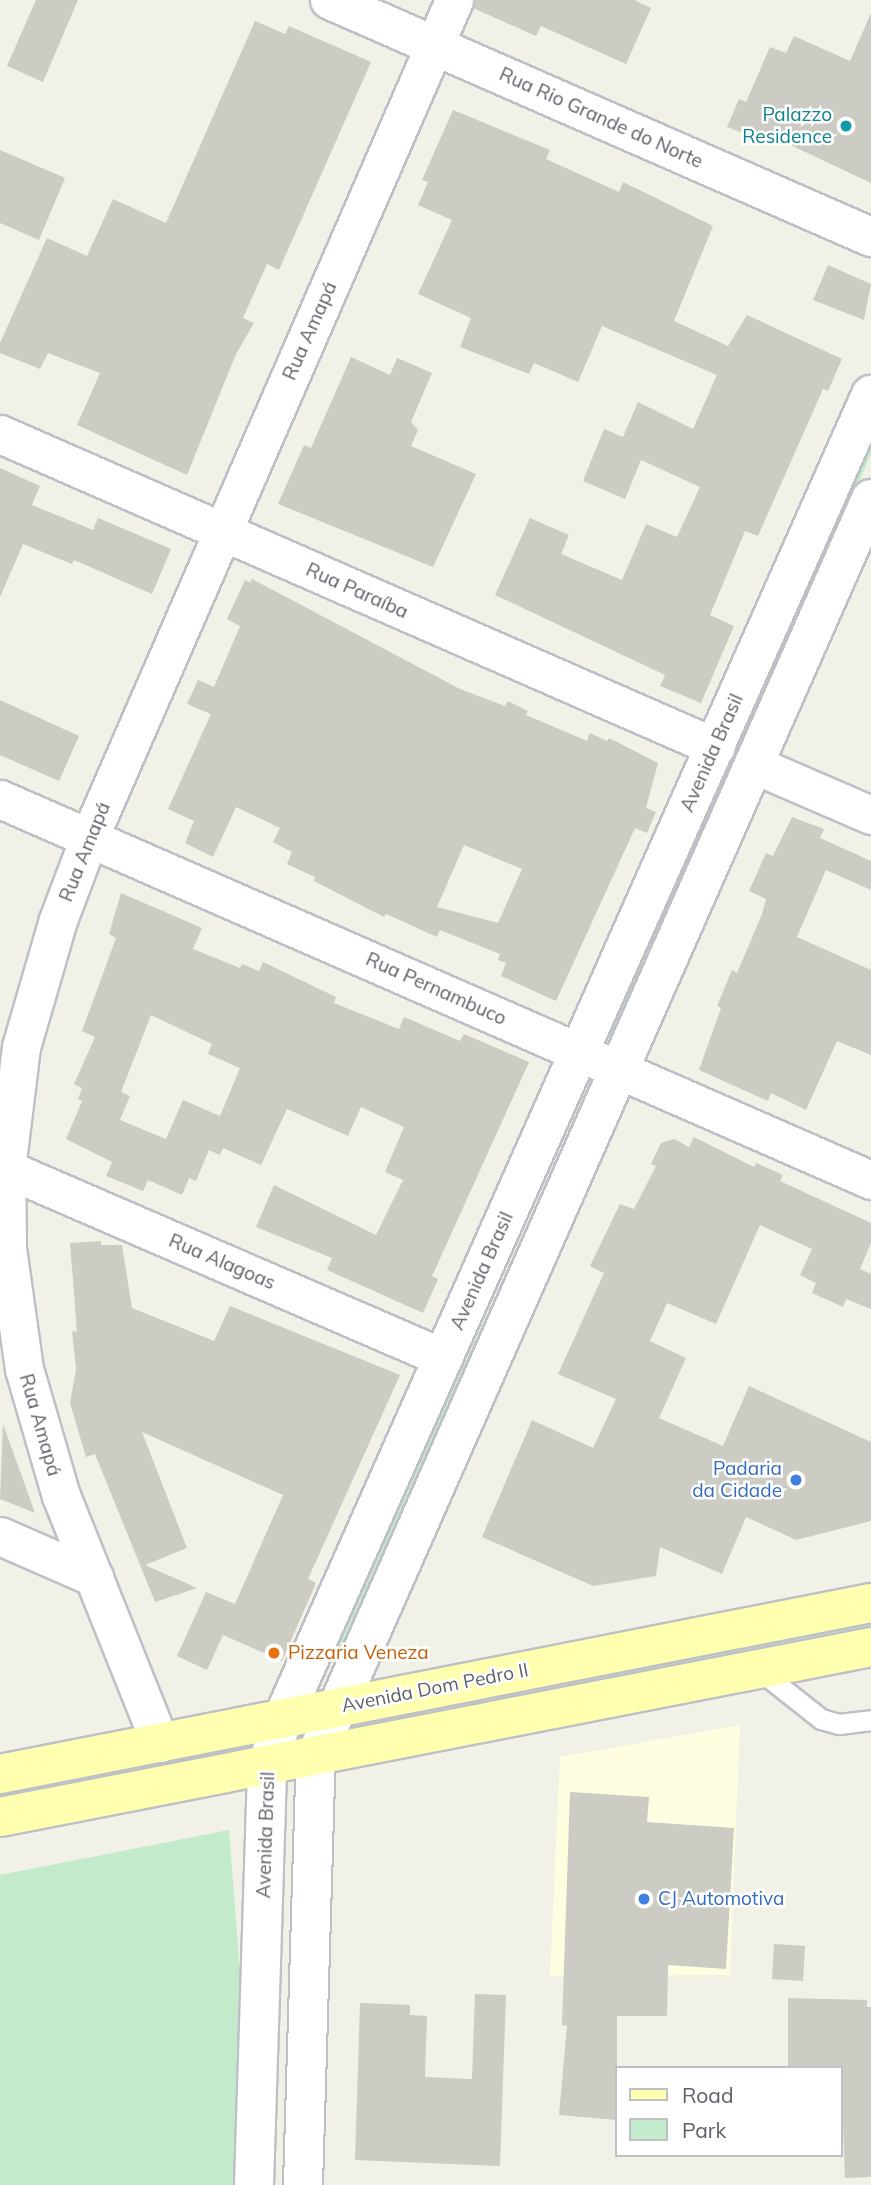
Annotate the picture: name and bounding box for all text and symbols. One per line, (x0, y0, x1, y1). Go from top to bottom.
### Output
street label: Rua Rio Grande do Norte (496, 63, 706, 173)
place label: Palazzo Residence (742, 104, 832, 148)
marker: Palazzo Residence (838, 118, 854, 134)
street label: Rua Amapá (278, 278, 342, 384)
street label: Rua Paraíba (302, 558, 412, 624)
street label: Avenida Brasil (676, 690, 748, 816)
street label: Rua Amapá (55, 799, 115, 905)
street label: Rua Pernambuco (362, 948, 510, 1030)
street label: Avenida Brasil (446, 1208, 518, 1334)
street label: Rua Alagoas (165, 1229, 279, 1295)
street label: Rua Amapá (15, 1371, 65, 1479)
place label: Padaria da Cidade (692, 1458, 782, 1502)
marker: Padaria da Cidade (788, 1472, 804, 1488)
place label: Pizzaria Veneza (288, 1642, 429, 1664)
marker: Pizzaria Veneza (266, 1645, 282, 1661)
street label: Avenida Dom Pedro II (340, 1659, 530, 1717)
street label: Avenida Brasil (252, 1771, 280, 1899)
place label: CJ Automotiva (658, 1888, 784, 1910)
marker: CJ Automotiva (636, 1891, 652, 1907)
legend (616, 2066, 843, 2157)
text: Road (682, 2082, 733, 2108)
text: Park (682, 2117, 726, 2143)

